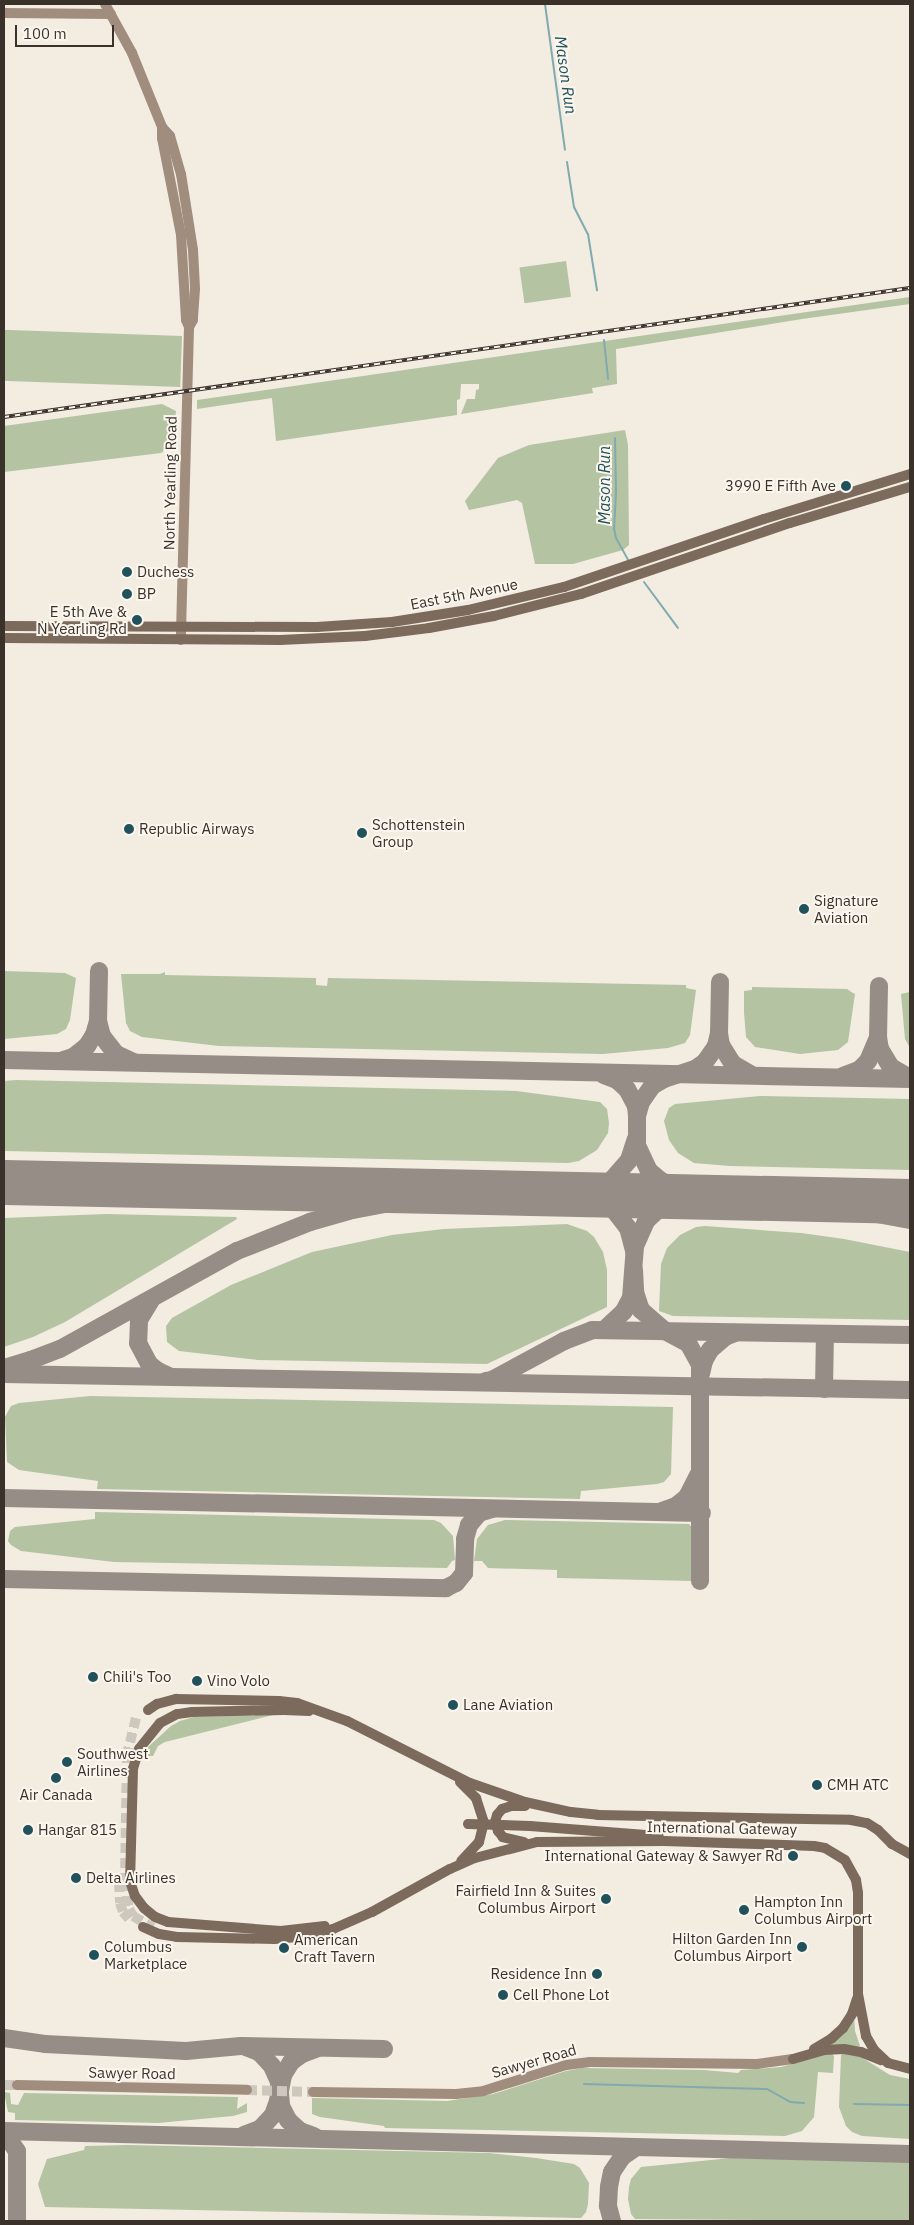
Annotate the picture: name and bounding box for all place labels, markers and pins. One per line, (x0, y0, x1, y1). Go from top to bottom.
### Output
place label: 3990 E Fifth Ave (725, 477, 836, 495)
marker: 3990 E Fifth Ave (840, 480, 852, 492)
place label: Duchess (137, 563, 194, 581)
marker: Duchess (121, 566, 133, 578)
place label: BP (137, 585, 156, 603)
marker: BP (121, 588, 133, 600)
place label: E 5th Ave & N Yearling Rd (37, 602, 127, 637)
marker: E 5th Ave & N Yearling Rd (131, 614, 143, 626)
place label: Schottenstein Group (372, 815, 465, 850)
place label: Republic Airways (139, 820, 254, 838)
marker: Republic Airways (123, 823, 135, 835)
marker: Schottenstein Group (356, 827, 368, 839)
place label: Signature Aviation (814, 891, 878, 926)
marker: Signature Aviation (798, 903, 810, 915)
place label: Chili's Too (103, 1668, 171, 1686)
marker: Chili's Too (87, 1671, 99, 1683)
place label: Vino Volo (207, 1672, 270, 1690)
marker: Vino Volo (191, 1675, 203, 1687)
place label: Lane Aviation (463, 1696, 553, 1714)
marker: Lane Aviation (447, 1699, 459, 1711)
place label: Southwest Airlines (77, 1744, 148, 1779)
marker: Southwest Airlines (61, 1756, 73, 1768)
marker: Air Canada (50, 1772, 62, 1784)
place label: CMH ATC (827, 1776, 889, 1794)
marker: CMH ATC (811, 1779, 823, 1791)
place label: Air Canada (20, 1786, 92, 1804)
place label: Hangar 815 (38, 1821, 117, 1839)
marker: Hangar 815 (22, 1824, 34, 1836)
place label: International Gateway & Sawyer Rd (544, 1847, 783, 1865)
marker: International Gateway & Sawyer Rd (787, 1850, 799, 1862)
place label: Delta Airlines (86, 1869, 176, 1887)
marker: Delta Airlines (70, 1872, 82, 1884)
place label: Fairfield Inn & Suites Columbus Airport (456, 1881, 596, 1916)
place label: Hampton Inn Columbus Airport (754, 1892, 872, 1927)
marker: Fairfield Inn & Suites Columbus Airport (600, 1893, 612, 1905)
marker: Hampton Inn Columbus Airport (738, 1904, 750, 1916)
place label: Hilton Garden Inn Columbus Airport (672, 1929, 792, 1964)
place label: American Craft Tavern (294, 1930, 375, 1965)
place label: Columbus Marketplace (104, 1937, 187, 1972)
marker: Hilton Garden Inn Columbus Airport (796, 1941, 808, 1953)
marker: American Craft Tavern (278, 1942, 290, 1954)
marker: Columbus Marketplace (88, 1949, 100, 1961)
place label: Residence Inn (491, 1965, 587, 1983)
marker: Residence Inn (591, 1968, 603, 1980)
place label: Cell Phone Lot (513, 1986, 610, 2004)
marker: Cell Phone Lot (497, 1989, 509, 2001)

